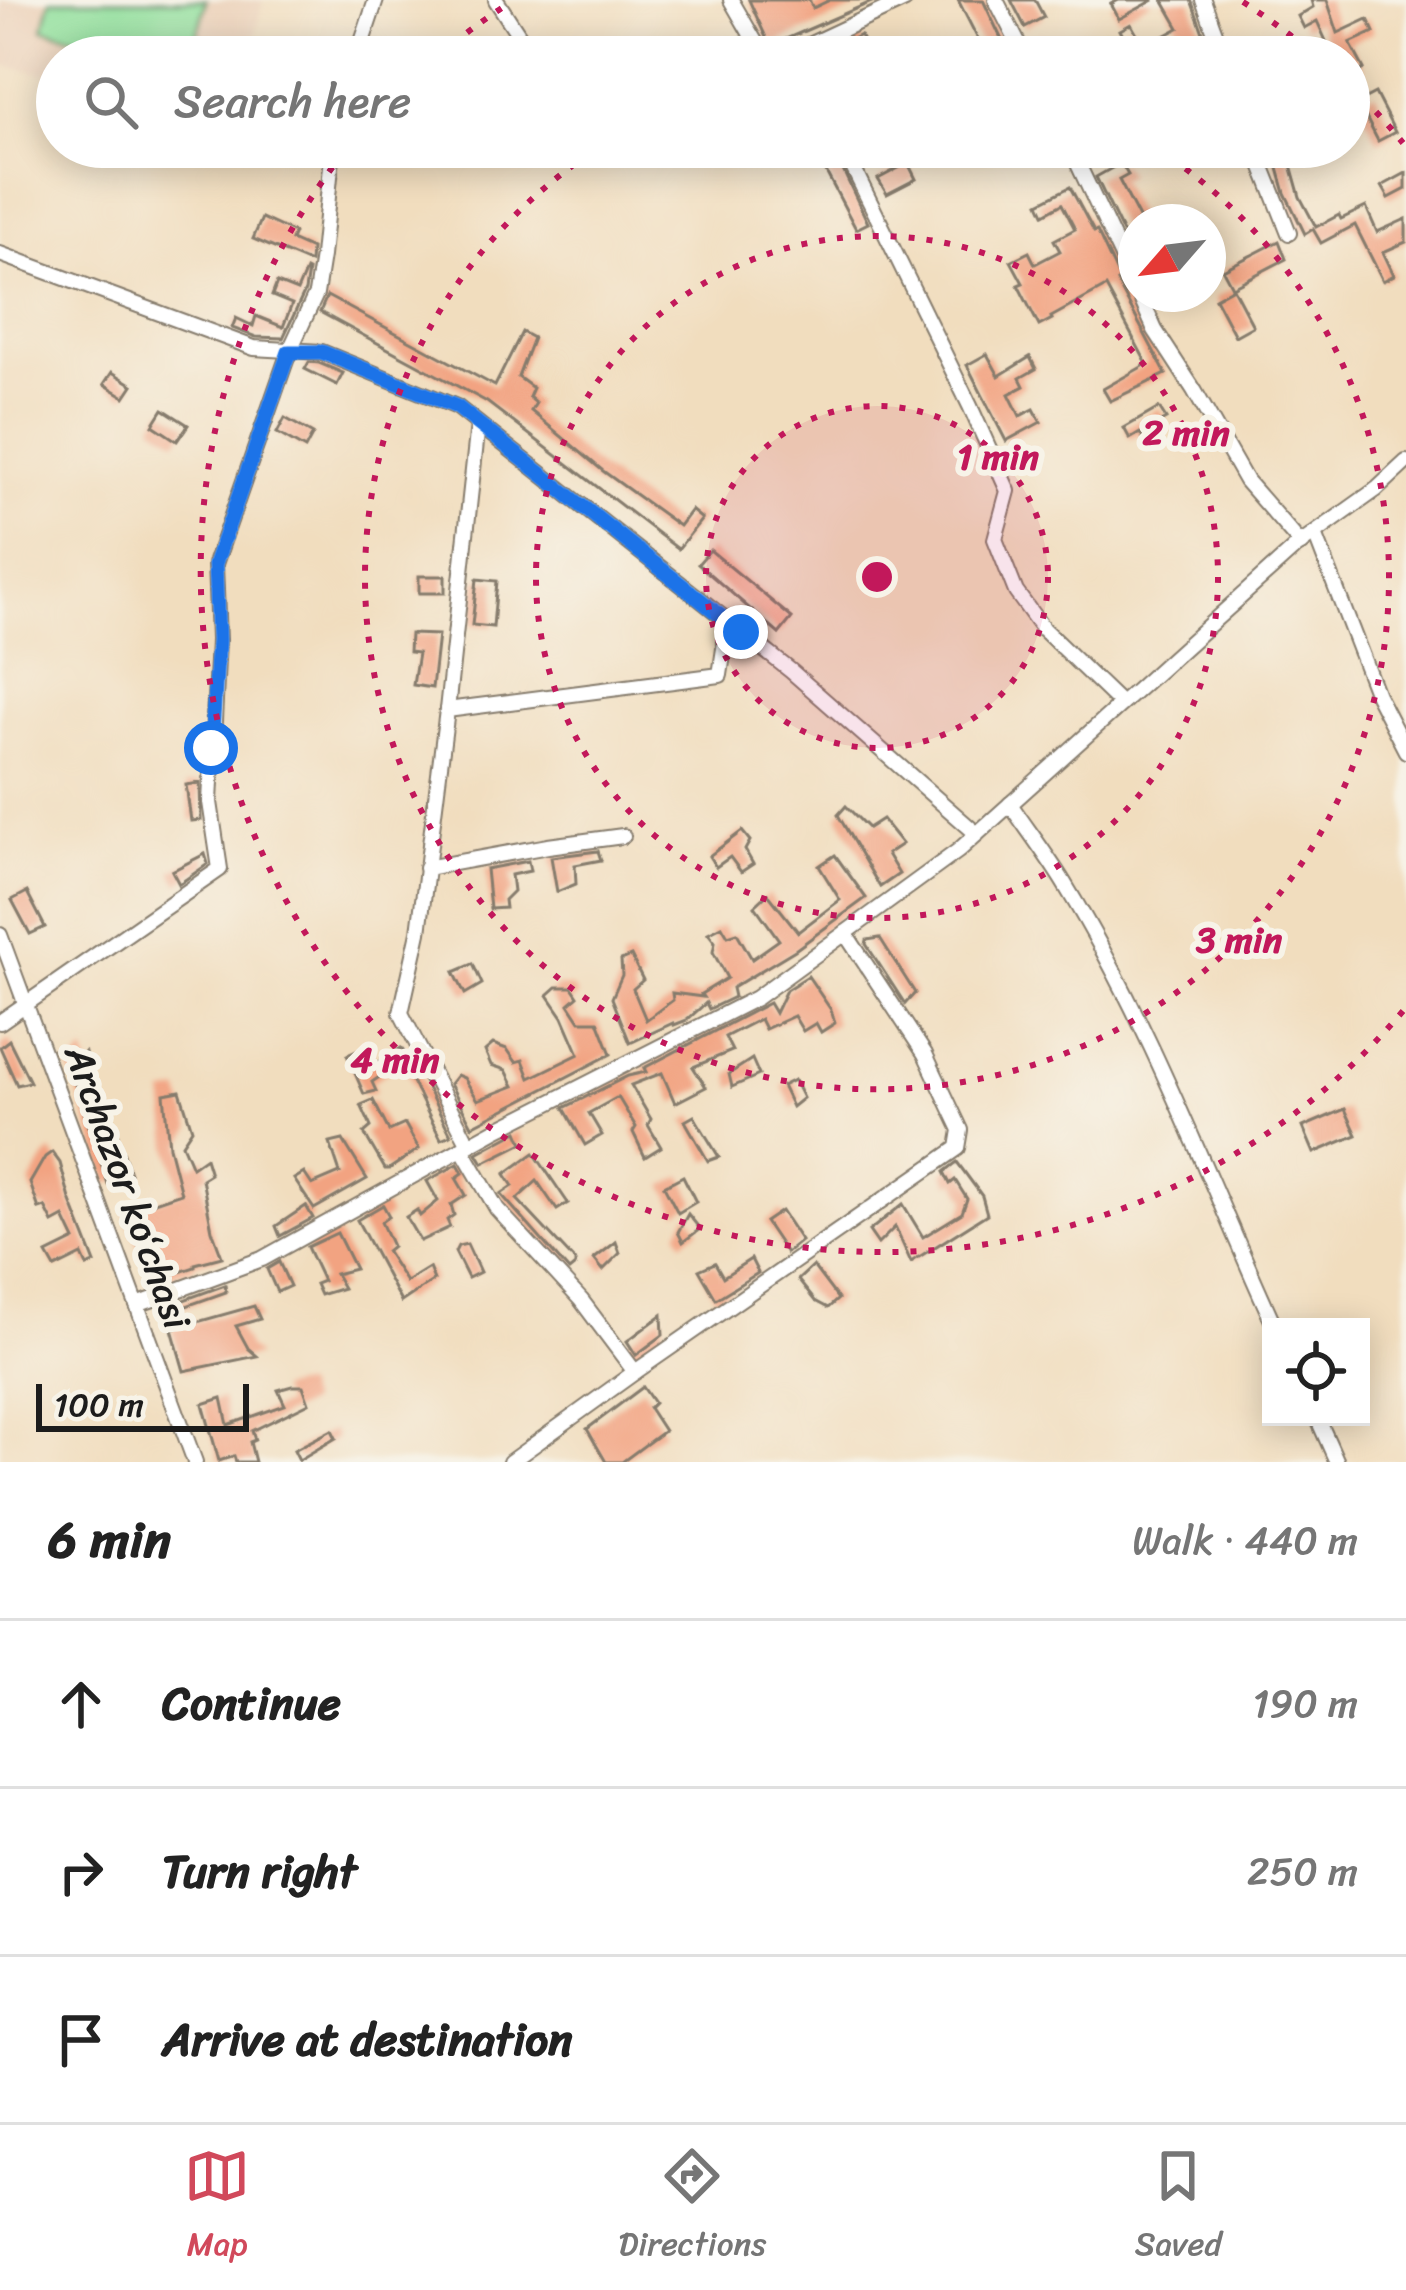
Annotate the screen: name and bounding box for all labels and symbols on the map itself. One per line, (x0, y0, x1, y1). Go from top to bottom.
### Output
north arrow (1118, 204, 1226, 312)
text: 2 min (1142, 401, 1230, 465)
text: 1 min (957, 425, 1039, 489)
centre of rings (856, 556, 898, 598)
route end (714, 605, 768, 659)
route start (184, 721, 238, 775)
text: 3 min (1195, 908, 1283, 972)
text: 4 min (351, 1028, 440, 1092)
street label: Archazor koʻchasi (44, 1034, 212, 1340)
scale bar (36, 1378, 249, 1431)

